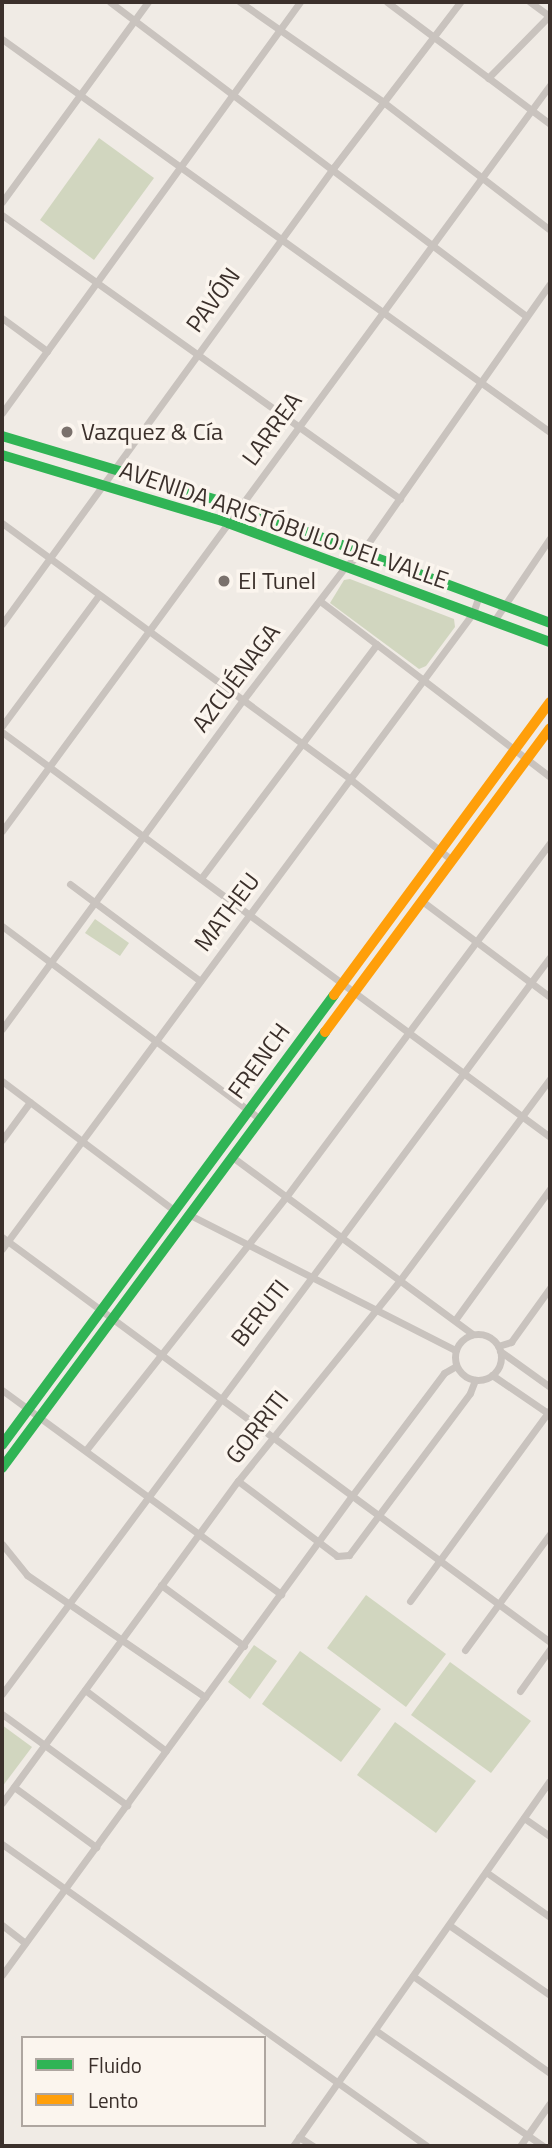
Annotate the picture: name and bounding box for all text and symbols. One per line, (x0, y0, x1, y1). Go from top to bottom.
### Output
street label: PAVÓN (180, 262, 246, 338)
street label: LARREA (236, 387, 308, 471)
place label: Vazquez & Cía (81, 418, 223, 446)
marker: Vazquez & Cía (59, 424, 75, 440)
street label: AVENIDA ARISTÓBULO DEL VALLE (116, 455, 452, 595)
place label: El Tunel (238, 567, 316, 595)
marker: El Tunel (216, 573, 232, 589)
street label: AZCUÉNAGA (186, 618, 286, 738)
street label: MATHEU (188, 867, 266, 957)
street label: FRENCH (222, 1018, 296, 1104)
street label: BERUTI (225, 1274, 295, 1352)
street label: GORRITI (220, 1385, 294, 1469)
legend (21, 2036, 266, 2127)
text: Fluido (88, 2049, 142, 2081)
text: Lento (88, 2084, 138, 2116)

